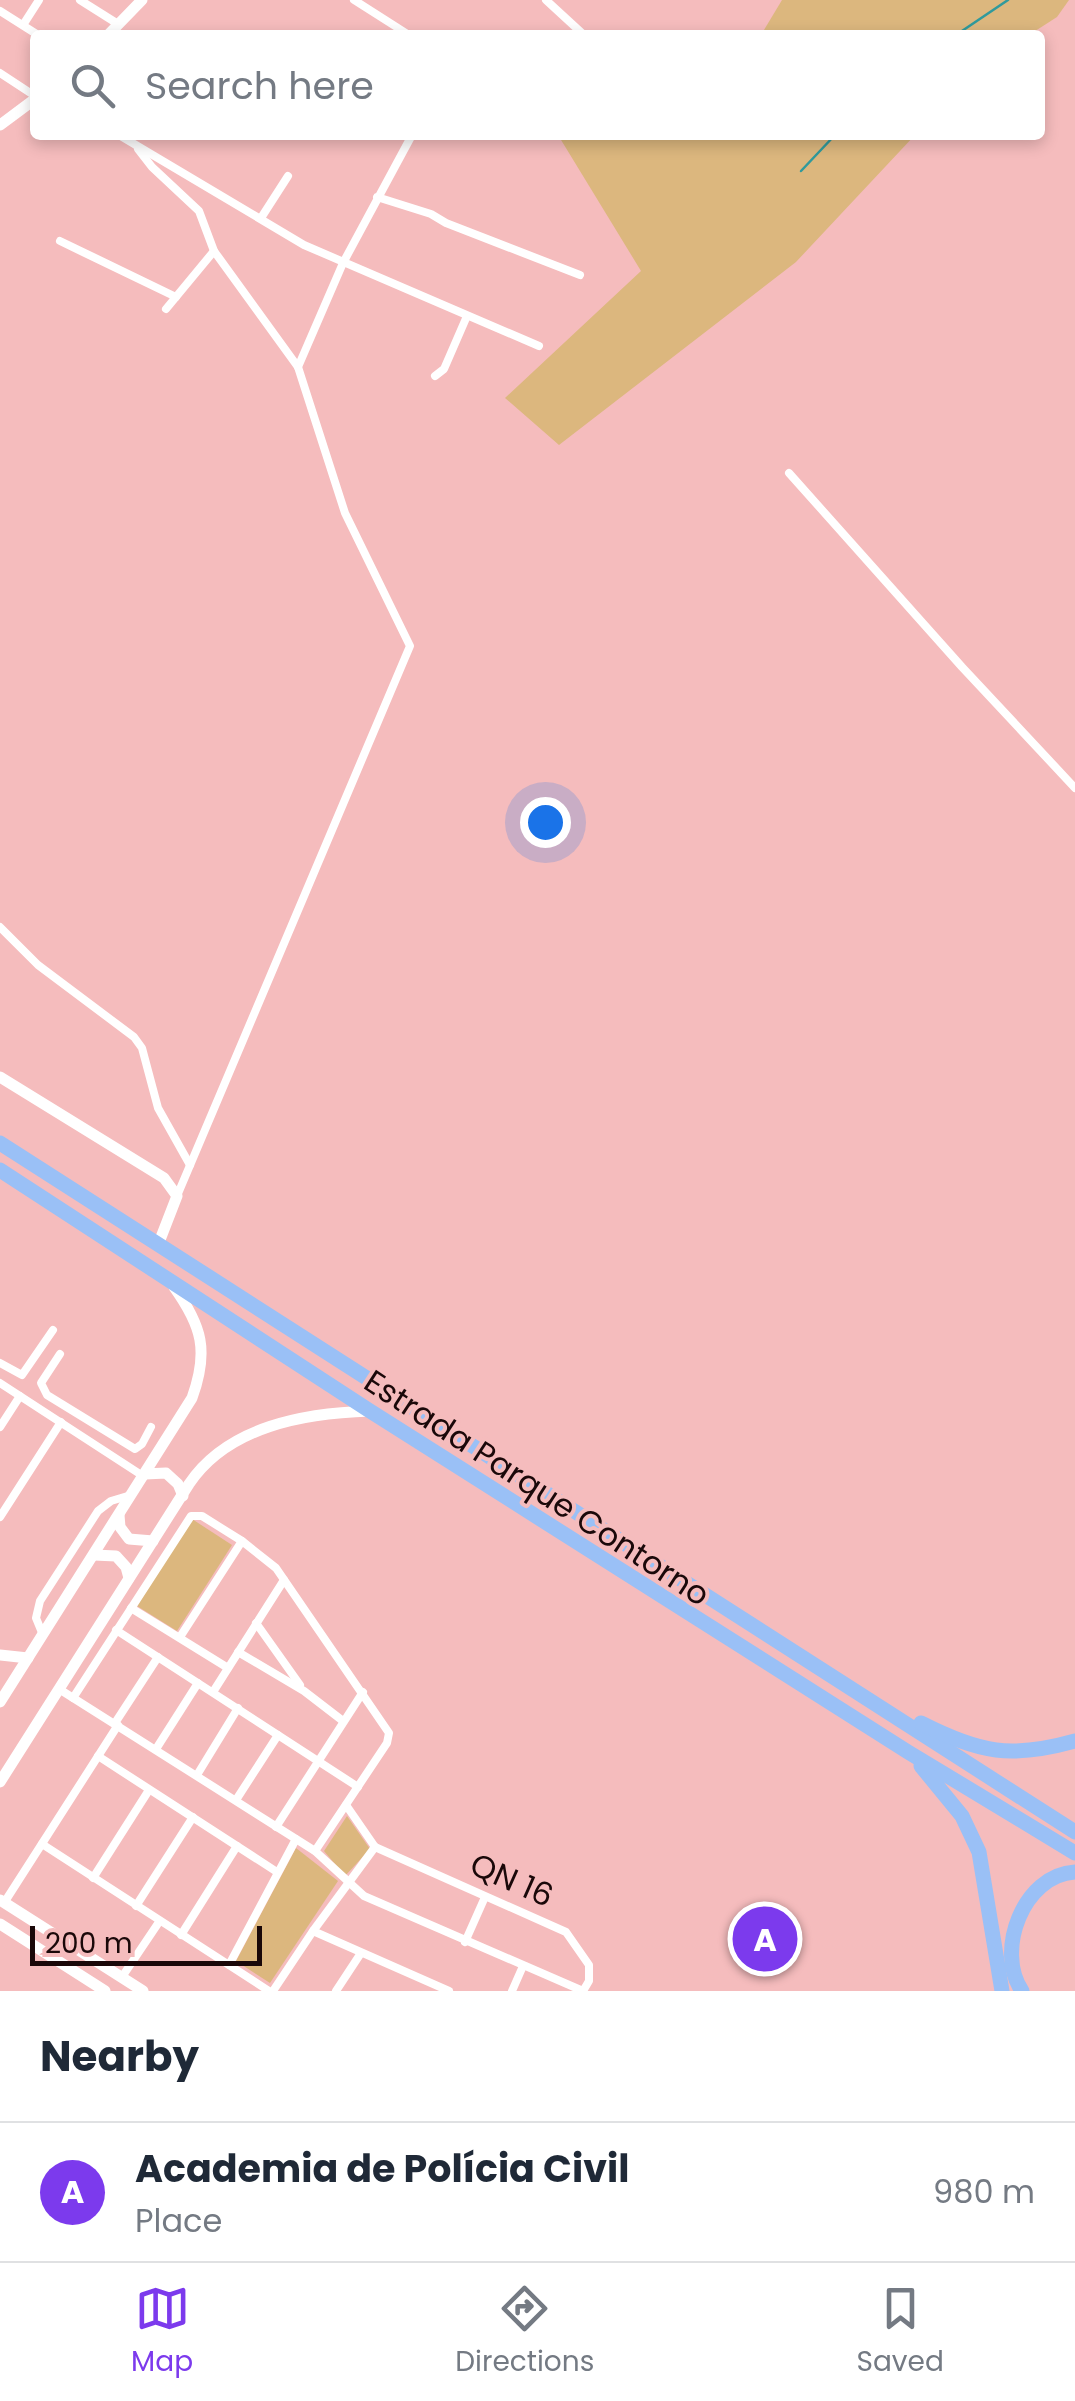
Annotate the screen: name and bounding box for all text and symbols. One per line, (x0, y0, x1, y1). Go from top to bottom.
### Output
search box (30, 30, 1045, 140)
icon: search (65, 58, 120, 113)
text: Search here (145, 59, 374, 112)
your location (520, 797, 571, 848)
street label: Estrada Parque Contorno (356, 1359, 719, 1616)
street label: QN 16 (463, 1841, 561, 1918)
pin: A (732, 1902, 798, 1976)
scale bar (30, 1921, 262, 1966)
text: 200 m (45, 1924, 133, 1963)
text: Nearby (40, 2027, 199, 2086)
text: Academia de Polícia Civil (135, 2142, 629, 2195)
text: A (61, 2169, 84, 2214)
text: 980 m (933, 2169, 1035, 2214)
text: Place (135, 2198, 222, 2243)
tab: Map (131, 2281, 193, 2383)
tab: Directions (455, 2281, 594, 2383)
tab: Saved (857, 2281, 944, 2383)

